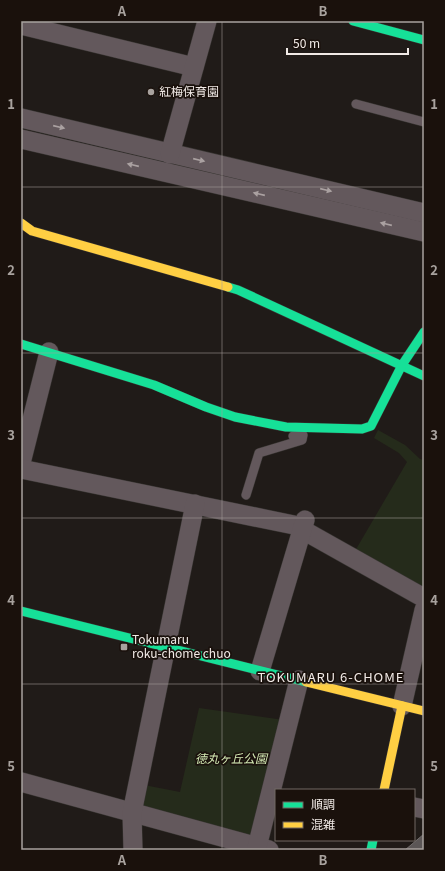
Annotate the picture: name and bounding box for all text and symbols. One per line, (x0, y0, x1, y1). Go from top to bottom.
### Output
text: A (117, 1, 127, 20)
text: B (319, 1, 328, 20)
scale bar (287, 30, 408, 56)
text: 50 m (293, 34, 320, 51)
place label: 紅梅保育園 (159, 82, 219, 99)
marker: 紅梅保育園 (146, 87, 156, 97)
text: 1 (7, 94, 15, 113)
text: 1 (430, 94, 438, 113)
one-way arrow (53, 125, 65, 131)
one-way arrow (193, 158, 205, 164)
one-way arrow (127, 162, 139, 168)
one-way arrow (319, 188, 332, 194)
one-way arrow (253, 191, 266, 197)
one-way arrow (380, 220, 392, 226)
text: 2 (7, 260, 15, 279)
text: 2 (430, 260, 438, 279)
text: 3 (7, 425, 15, 444)
text: 3 (430, 425, 438, 444)
text: 4 (7, 590, 15, 609)
text: 4 (430, 590, 438, 609)
place label: Tokumaru roku-chome chuo (132, 630, 231, 661)
marker: Tokumaru roku-chome chuo (119, 642, 129, 652)
district label: TOKUMARU 6-CHOME (258, 667, 404, 686)
park label: 徳丸ヶ丘公園 (195, 749, 269, 766)
text: 5 (7, 756, 15, 775)
text: 5 (430, 756, 438, 775)
legend (275, 789, 415, 841)
text: 順調 (311, 795, 335, 812)
text: 混雑 (311, 815, 335, 832)
text: A (117, 850, 127, 869)
text: B (319, 850, 328, 869)

